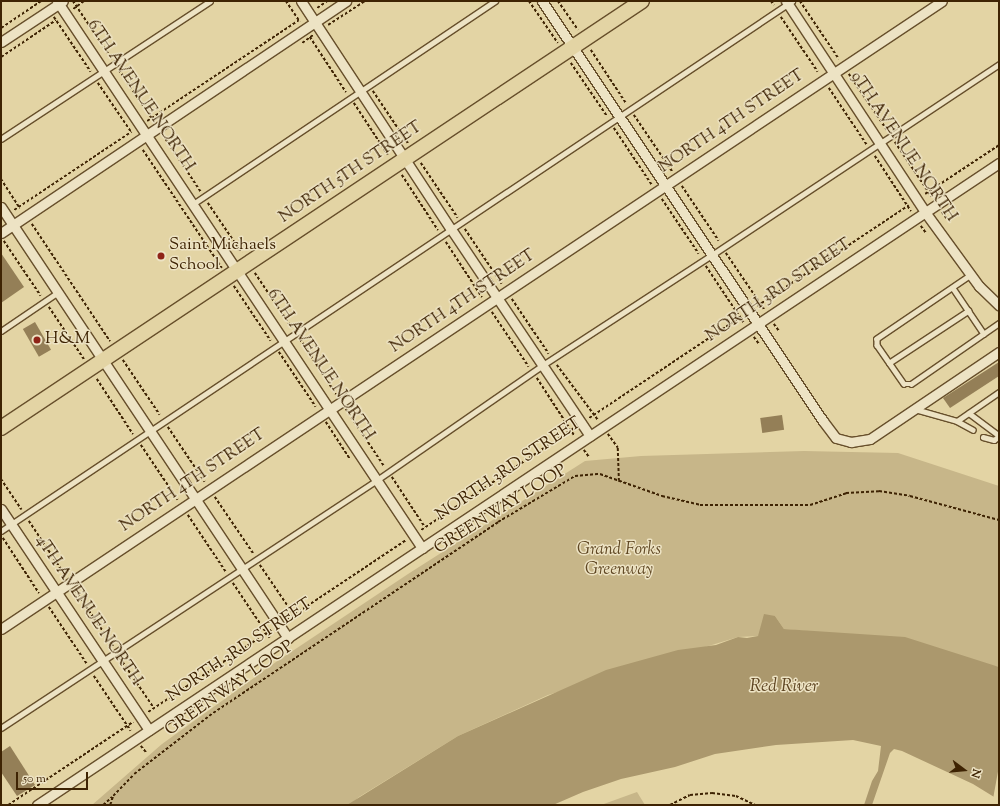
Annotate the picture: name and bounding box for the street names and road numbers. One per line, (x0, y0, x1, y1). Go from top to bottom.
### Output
street label: 6TH AVENUE NORTH (82, 16, 198, 176)
street label: NORTH 4TH STREET (656, 66, 808, 178)
street label: 9TH AVENUE NORTH (845, 68, 961, 226)
street label: NORTH 5TH STREET (276, 118, 426, 228)
street label: NORTH 3RD STREET (703, 235, 855, 347)
street label: NORTH 4TH STREET (387, 246, 539, 358)
street label: 6TH AVENUE NORTH (262, 285, 378, 445)
street label: NORTH 3RD STREET (433, 414, 585, 526)
street label: NORTH 4TH STREET (117, 425, 269, 537)
street label: GREENWAY LOOP (431, 461, 571, 559)
street label: 4TH AVENUE NORTH (30, 532, 146, 690)
street label: NORTH 3RD STREET (164, 595, 316, 707)
street label: GREENWAY LOOP (162, 637, 298, 741)

